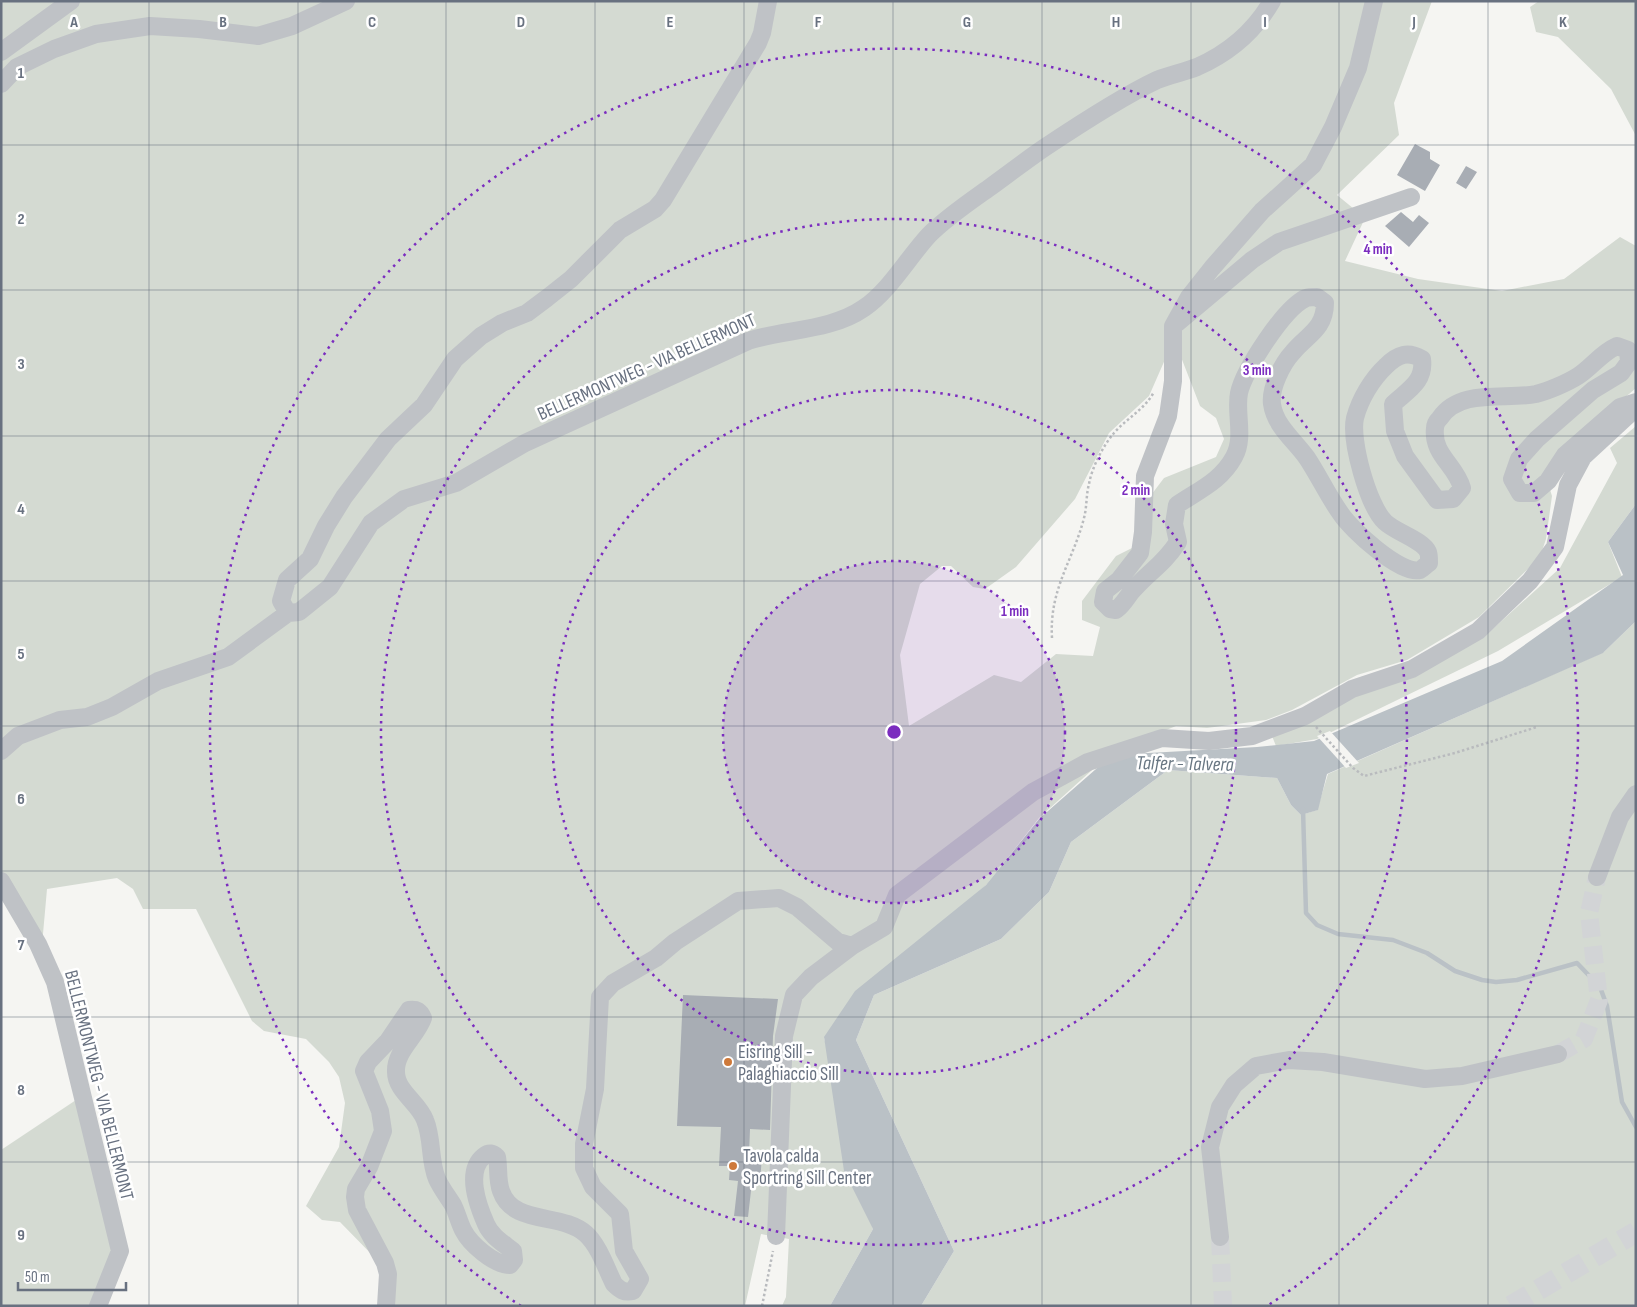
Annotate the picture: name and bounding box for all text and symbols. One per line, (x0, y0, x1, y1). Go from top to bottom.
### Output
text: A (69, 13, 78, 32)
text: B (219, 13, 227, 32)
text: C (368, 13, 376, 32)
text: D (517, 13, 525, 32)
text: E (667, 13, 674, 32)
text: F (815, 13, 822, 32)
text: G (963, 13, 971, 32)
text: H (1112, 13, 1120, 32)
text: I (1263, 13, 1267, 32)
text: J (1411, 13, 1416, 32)
text: K (1559, 13, 1567, 32)
text: 1 (18, 64, 25, 83)
text: 2 (17, 210, 25, 229)
text: 4 min (1364, 240, 1392, 259)
street label: BELLERMONTWEG - VIA BELLERMONT (534, 309, 759, 426)
text: 3 (17, 355, 25, 374)
text: 3 min (1243, 361, 1271, 380)
text: 2 min (1122, 481, 1150, 500)
text: 4 (17, 500, 25, 519)
text: 1 min (1001, 602, 1029, 621)
text: 5 (17, 645, 25, 664)
centre of rings (885, 723, 903, 741)
water label: Talfer - Talvera (1136, 751, 1234, 777)
text: 6 (17, 790, 25, 809)
text: 7 (18, 936, 25, 955)
street label: BELLERMONTWEG - VIA BELLERMONT (59, 968, 138, 1203)
place label: Eisring Sill - Palaghiaccio Sill (738, 1041, 839, 1086)
marker: Eisring Sill - Palaghiaccio Sill (722, 1056, 734, 1068)
text: 8 (17, 1081, 25, 1100)
place label: Tavola calda Sportring Sill Center (743, 1145, 872, 1190)
marker: Tavola calda Sportring Sill Center (727, 1160, 739, 1172)
text: 9 (17, 1226, 25, 1245)
scale bar (18, 1260, 125, 1292)
text: 50 m (25, 1268, 50, 1287)

